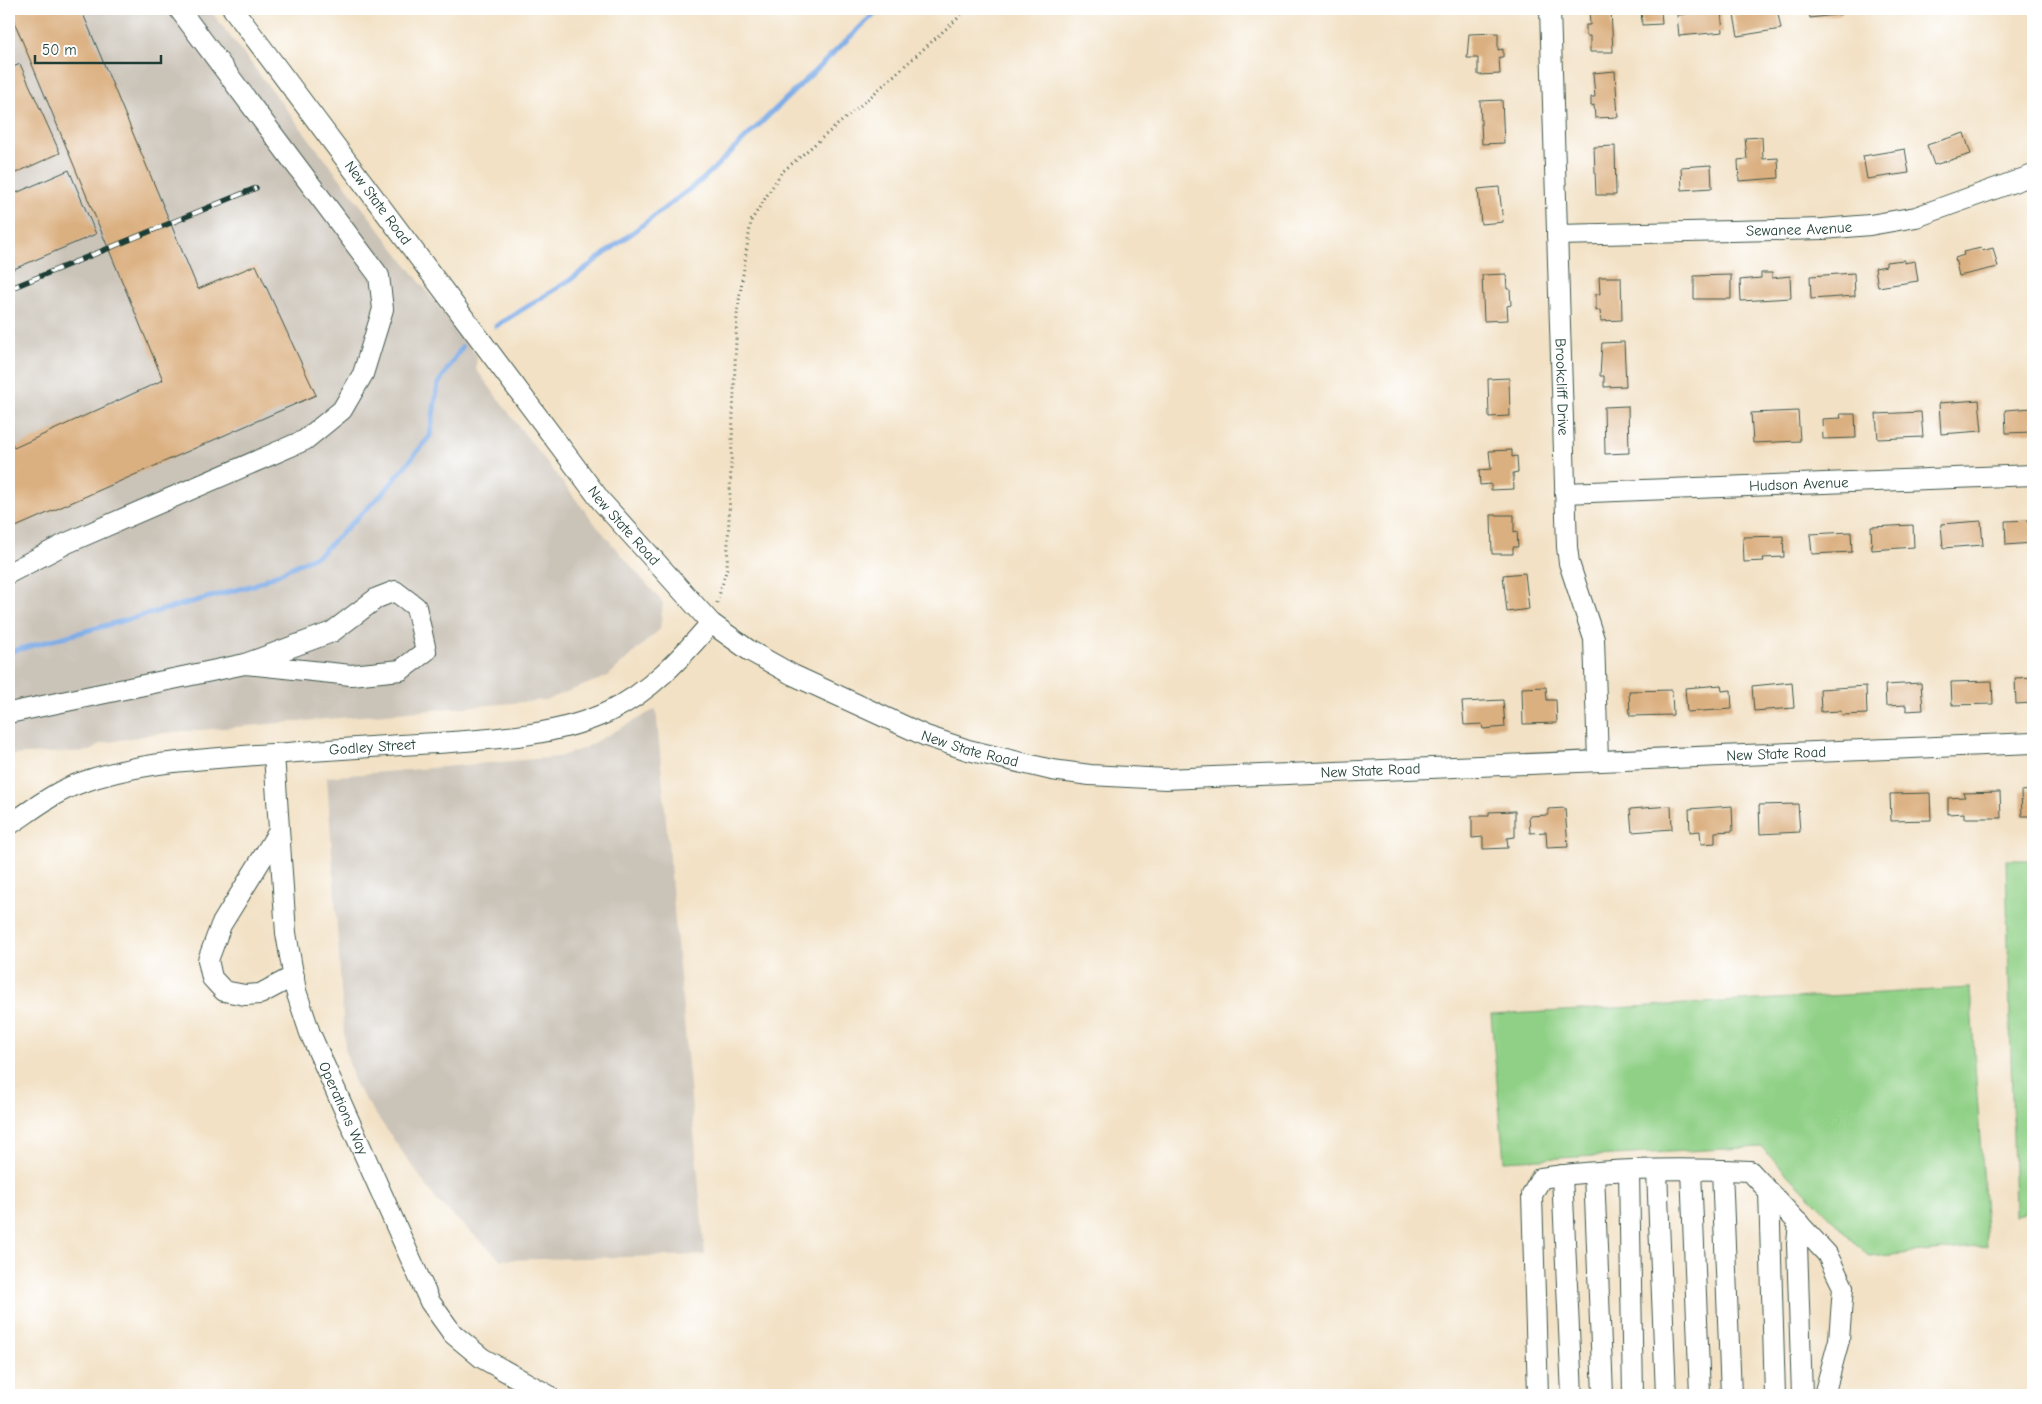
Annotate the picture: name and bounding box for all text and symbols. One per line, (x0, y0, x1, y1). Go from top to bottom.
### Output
scale bar (35, 32, 161, 64)
text: 50 m (42, 41, 77, 59)
street label: New State Road (341, 157, 415, 248)
street label: Sewanee Avenue (1746, 218, 1853, 240)
street label: Brookcliff Drive (1551, 338, 1572, 436)
street label: Hudson Avenue (1749, 473, 1849, 495)
street label: New State Road (584, 482, 664, 569)
street label: New State Road (919, 726, 1020, 771)
street label: Godley Street (328, 735, 417, 759)
street label: New State Road (1726, 743, 1827, 765)
street label: New State Road (1320, 759, 1421, 782)
street label: Operations Way (315, 1059, 372, 1158)

